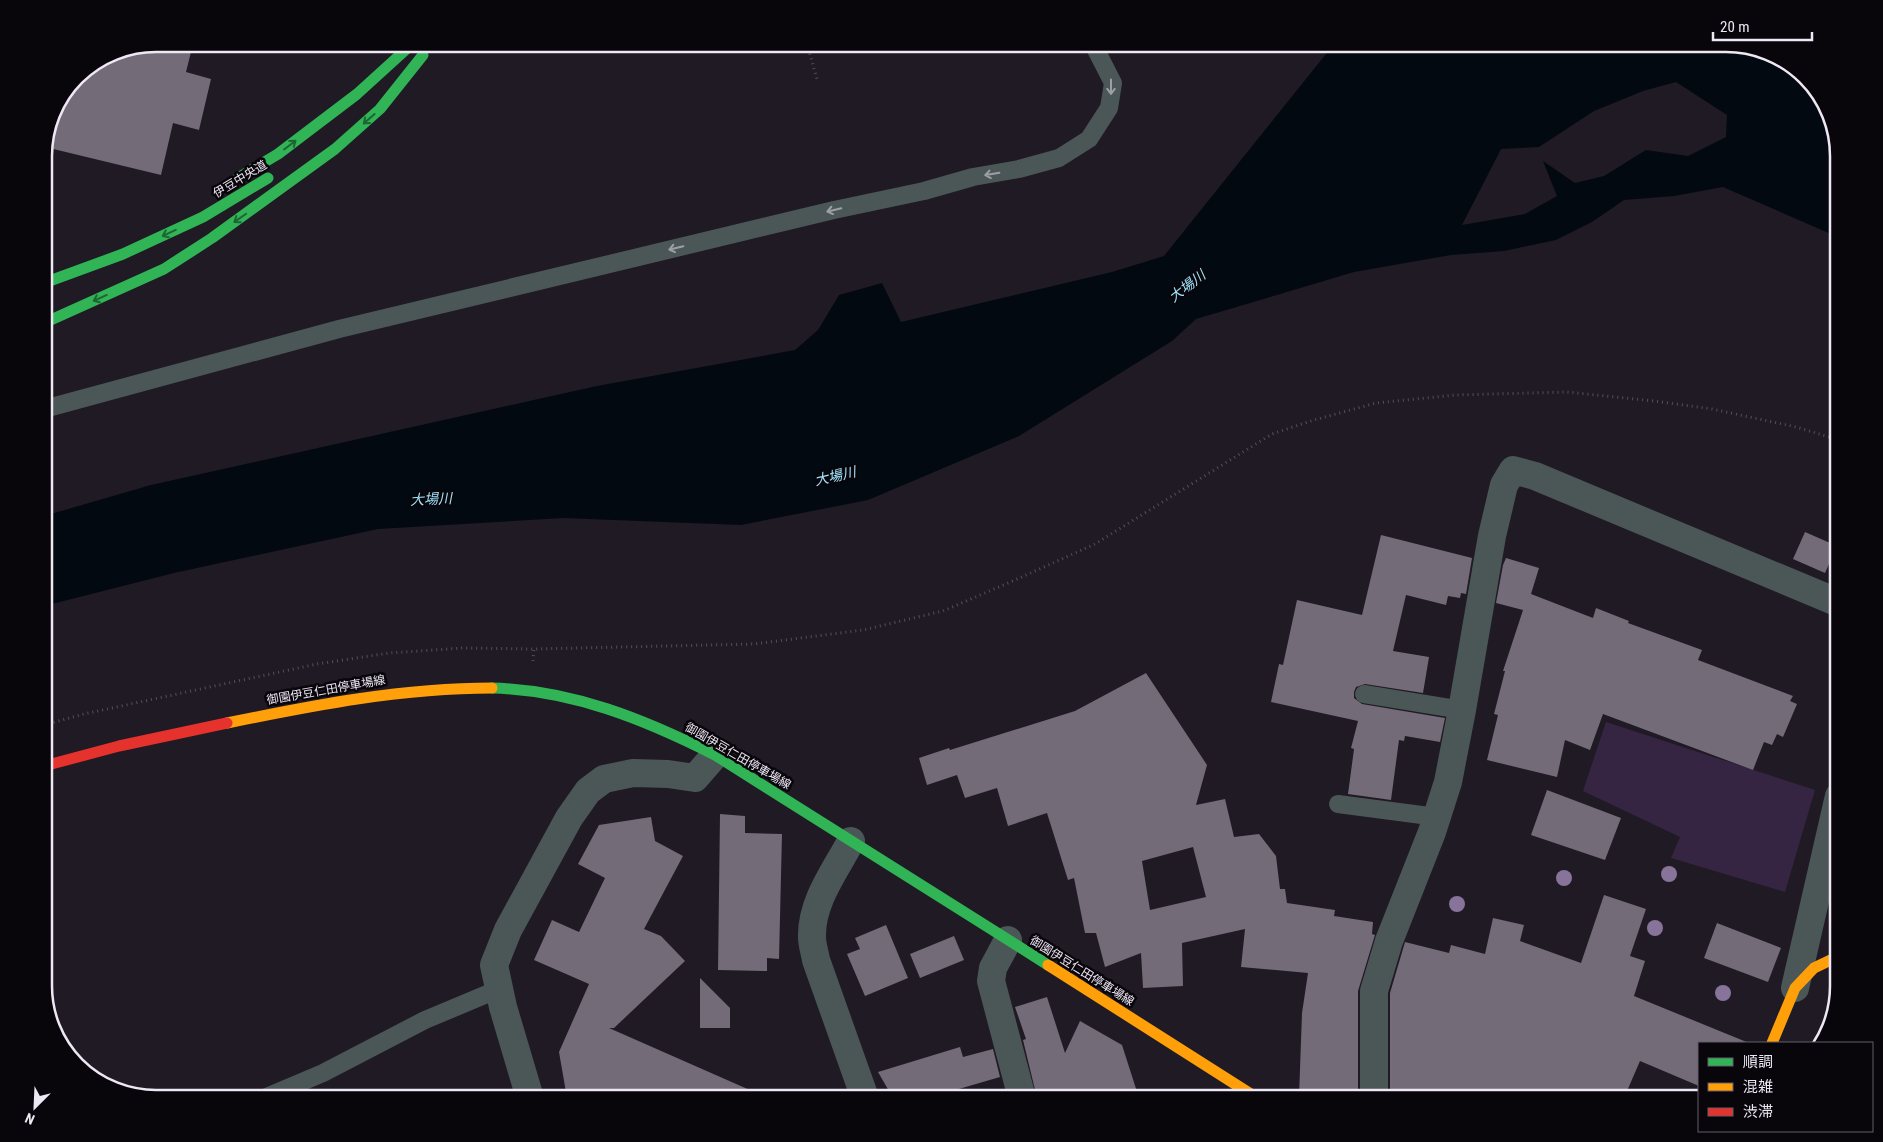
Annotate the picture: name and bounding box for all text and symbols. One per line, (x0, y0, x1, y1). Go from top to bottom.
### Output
scale bar (1713, 10, 1812, 42)
text: 20 m (1720, 18, 1750, 36)
one-way arrow (1106, 79, 1116, 95)
one-way arrow (363, 113, 376, 125)
one-way arrow (283, 140, 297, 150)
street label: 伊豆中央道 (211, 158, 269, 200)
one-way arrow (984, 169, 1000, 179)
one-way arrow (826, 206, 842, 216)
one-way arrow (234, 213, 248, 223)
one-way arrow (162, 228, 177, 238)
one-way arrow (668, 244, 684, 253)
water label: 大場川 (1166, 266, 1210, 305)
one-way arrow (93, 293, 108, 303)
water label: 大場川 (813, 463, 859, 489)
water label: 大場川 (410, 490, 454, 508)
street label: 御園伊豆仁田停車場線 (266, 673, 386, 707)
street label: 御園伊豆仁田停車場線 (683, 720, 793, 792)
street label: 御園伊豆仁田停車場線 (1027, 933, 1137, 1009)
legend (1698, 1042, 1873, 1132)
text: 順調 (1743, 1053, 1773, 1071)
text: 混雑 (1743, 1078, 1773, 1096)
north arrow (10, 1082, 60, 1132)
text: 渋滞 (1743, 1103, 1773, 1121)
text: N (23, 1110, 37, 1128)

